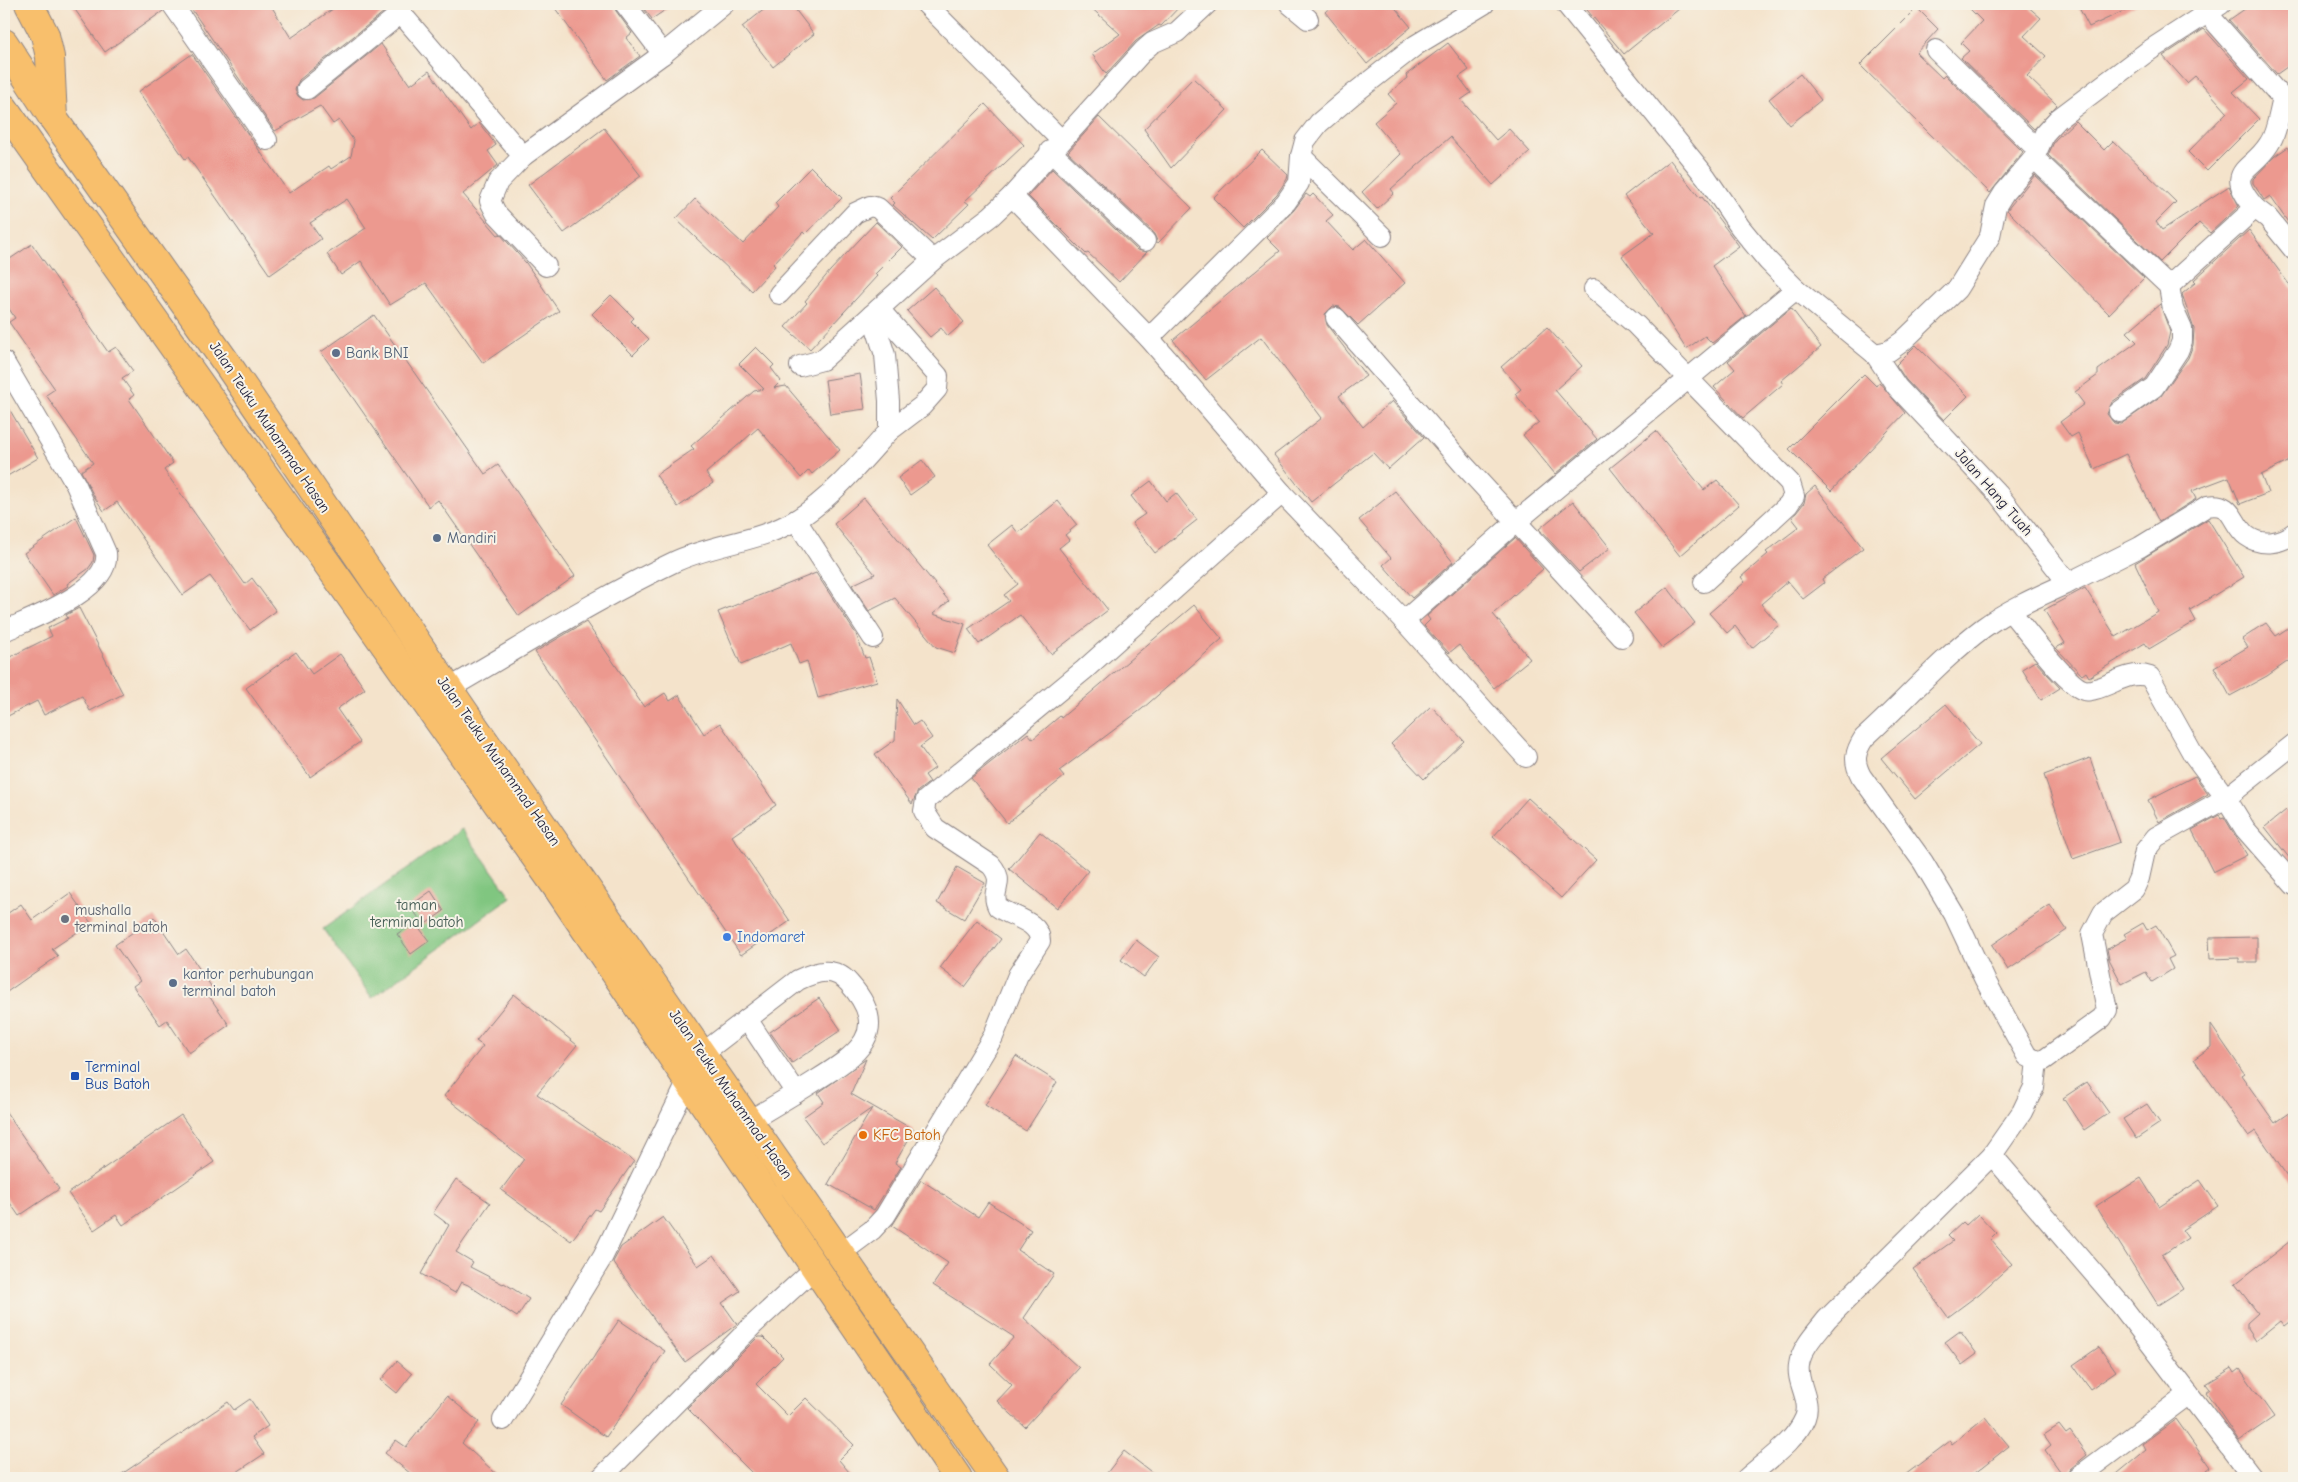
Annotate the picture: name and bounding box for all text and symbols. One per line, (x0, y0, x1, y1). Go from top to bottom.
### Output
street label: Jalan Teuku Muhammad Hasan (206, 338, 334, 516)
place label: Bank BNI (346, 344, 409, 362)
marker: Bank BNI (330, 347, 342, 359)
street label: Jalan Hang Tuah (1951, 445, 2037, 539)
place label: Mandiri (447, 529, 496, 547)
marker: Mandiri (431, 532, 443, 544)
street label: Jalan Teuku Muhammad Hasan (433, 673, 565, 849)
park label: taman terminal batoh (369, 896, 464, 931)
place label: mushalla terminal batoh (74, 901, 168, 936)
marker: mushalla terminal batoh (59, 913, 71, 925)
place label: Indomaret (737, 928, 805, 946)
marker: Indomaret (721, 931, 733, 943)
place label: kantor perhubungan terminal batoh (182, 965, 314, 1000)
marker: kantor perhubungan terminal batoh (167, 977, 179, 989)
street label: Jalan Teuku Muhammad Hasan (665, 1006, 797, 1182)
place label: Terminal Bus Batoh (85, 1058, 150, 1093)
marker: Terminal Bus Batoh (69, 1070, 81, 1082)
place label: KFC Batoh (873, 1126, 941, 1144)
marker: KFC Batoh (857, 1129, 869, 1141)

